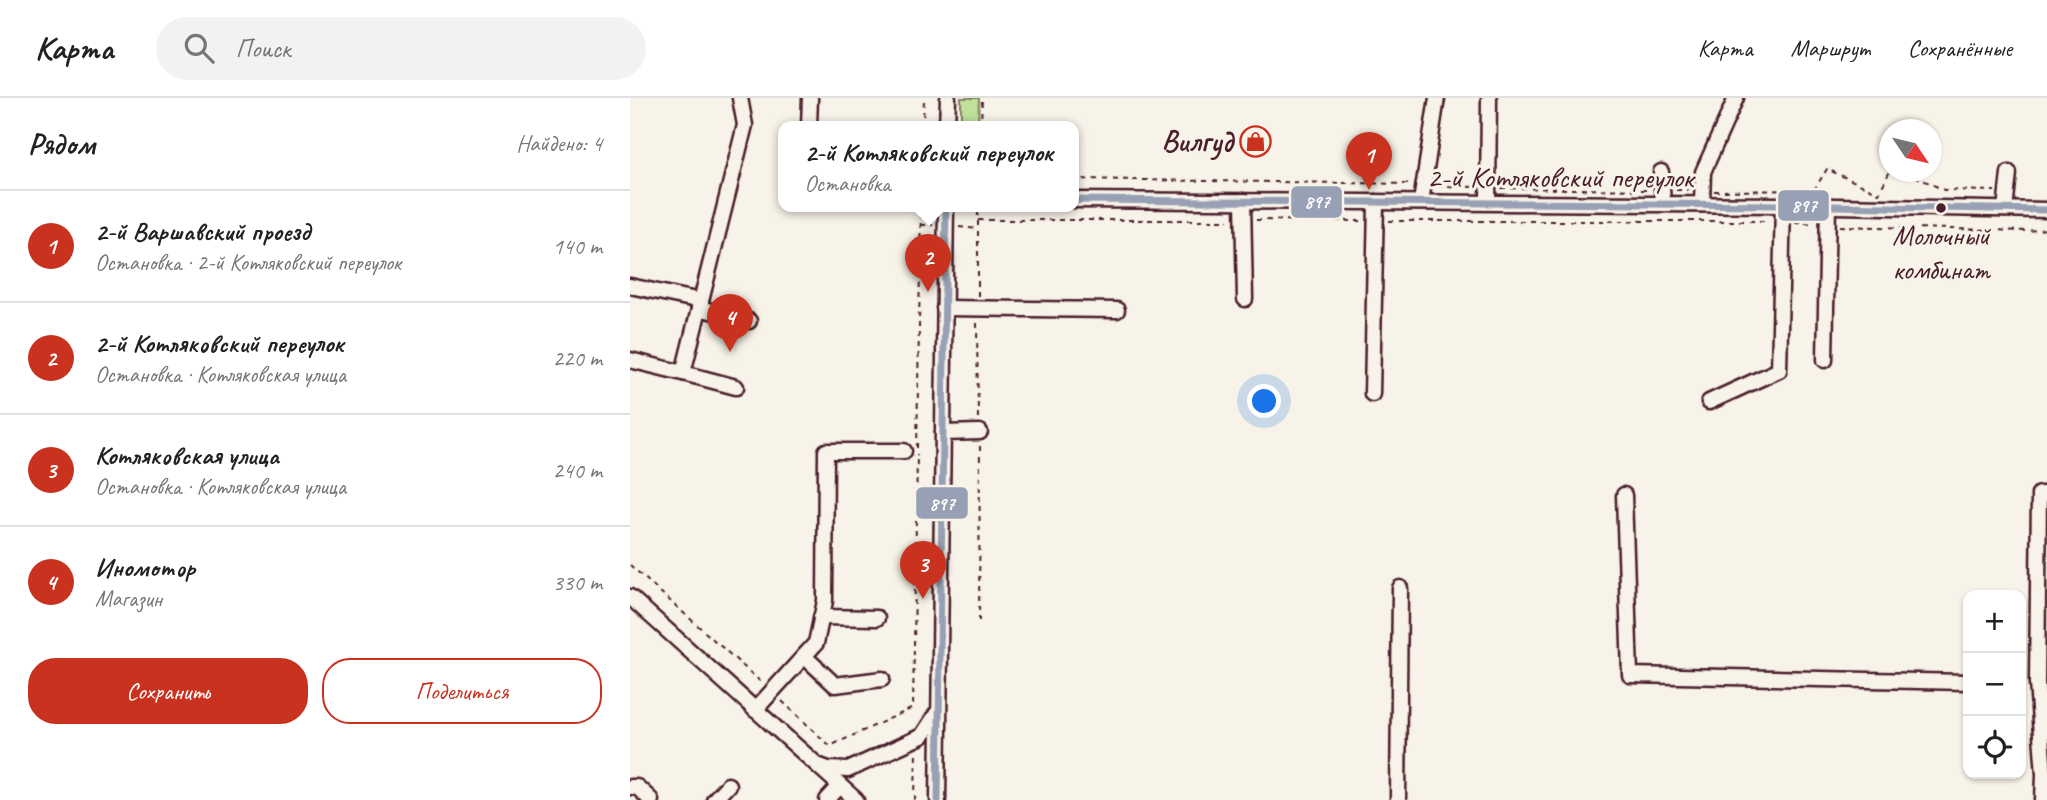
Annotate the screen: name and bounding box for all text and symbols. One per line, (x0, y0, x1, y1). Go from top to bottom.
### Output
search box (156, 17, 646, 80)
text: Карта (35, 27, 114, 69)
icon: search (180, 29, 218, 67)
text: Поиск (236, 32, 290, 65)
text: Карта (1698, 33, 1753, 63)
text: Маршрут (1791, 33, 1870, 63)
text: Сохранённые (1908, 33, 2012, 63)
north arrow (1879, 119, 1942, 182)
popup (778, 121, 1079, 212)
place label: Вилгуд (1161, 122, 1236, 161)
shop icon: Вилгуд (1239, 124, 1273, 158)
text: Рядом (28, 125, 95, 163)
text: Найдено: 4 (516, 129, 602, 158)
pin: 1 (1346, 132, 1392, 190)
text: 2-й Котляковский переулок (804, 136, 1053, 169)
street label: 2-й Котляковский переулок (1427, 158, 1696, 196)
text: Остановка (804, 169, 891, 198)
line badge: 897 (1290, 185, 1343, 219)
line badge: 897 (1777, 189, 1830, 222)
text: 897 (1304, 190, 1332, 214)
text: 897 (1791, 194, 1819, 218)
marker: Молочный комбинат (1934, 201, 1948, 215)
text: 2-й Варшавский проезд (95, 215, 310, 248)
place label: Молочный комбинат (1892, 218, 1991, 287)
text: 1 (46, 232, 56, 261)
text: 140 m (553, 232, 602, 261)
pin: 2 (905, 234, 951, 292)
text: Остановка · 2-й Котляковский переулок (95, 248, 401, 277)
pin: 4 (707, 294, 753, 352)
text: 2-й Котляковский переулок (95, 327, 343, 360)
text: 2 (46, 344, 56, 373)
text: 220 m (553, 344, 602, 373)
text: Остановка · Котляковская улица (95, 360, 346, 389)
your location (1247, 384, 1281, 418)
text: Котляковская улица (95, 439, 279, 472)
text: 3 (46, 456, 56, 485)
text: 240 m (553, 456, 602, 485)
text: Остановка · Котляковская улица (95, 472, 346, 501)
line badge: 897 (915, 486, 969, 520)
text: 897 (929, 492, 957, 516)
pin: 3 (900, 541, 946, 599)
text: Иномотор (95, 551, 195, 584)
text: 4 (46, 568, 56, 597)
text: 330 m (553, 568, 602, 597)
text: Магазин (95, 584, 162, 613)
map controls (1963, 590, 2026, 779)
button: + (1963, 590, 2026, 653)
button: − (1963, 653, 2026, 716)
button: Сохранить (28, 658, 308, 724)
button: Поделиться (322, 658, 602, 724)
button: locate (1963, 716, 2026, 779)

